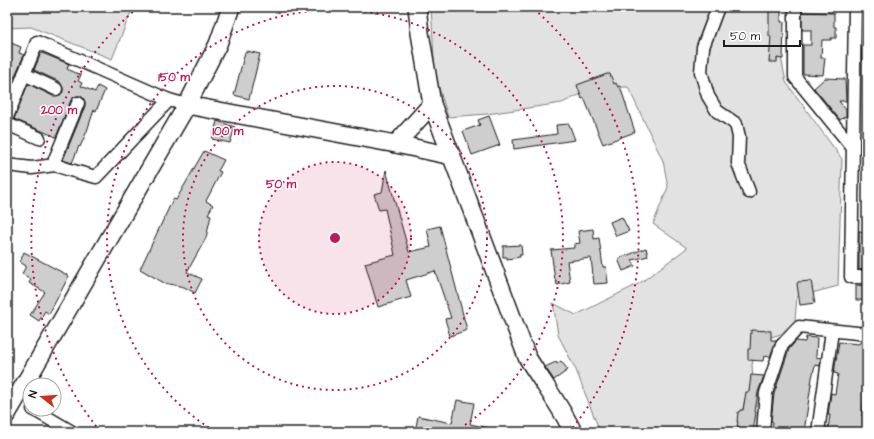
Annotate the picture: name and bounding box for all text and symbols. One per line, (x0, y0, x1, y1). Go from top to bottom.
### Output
scale bar (724, 22, 800, 48)
text: 50 m (730, 28, 761, 45)
text: 150 m (158, 69, 191, 86)
text: 200 m (40, 102, 78, 119)
text: 100 m (213, 123, 244, 140)
text: 50 m (266, 176, 297, 193)
centre of rings (328, 231, 342, 245)
north arrow (22, 377, 62, 417)
text: N (25, 389, 41, 400)

